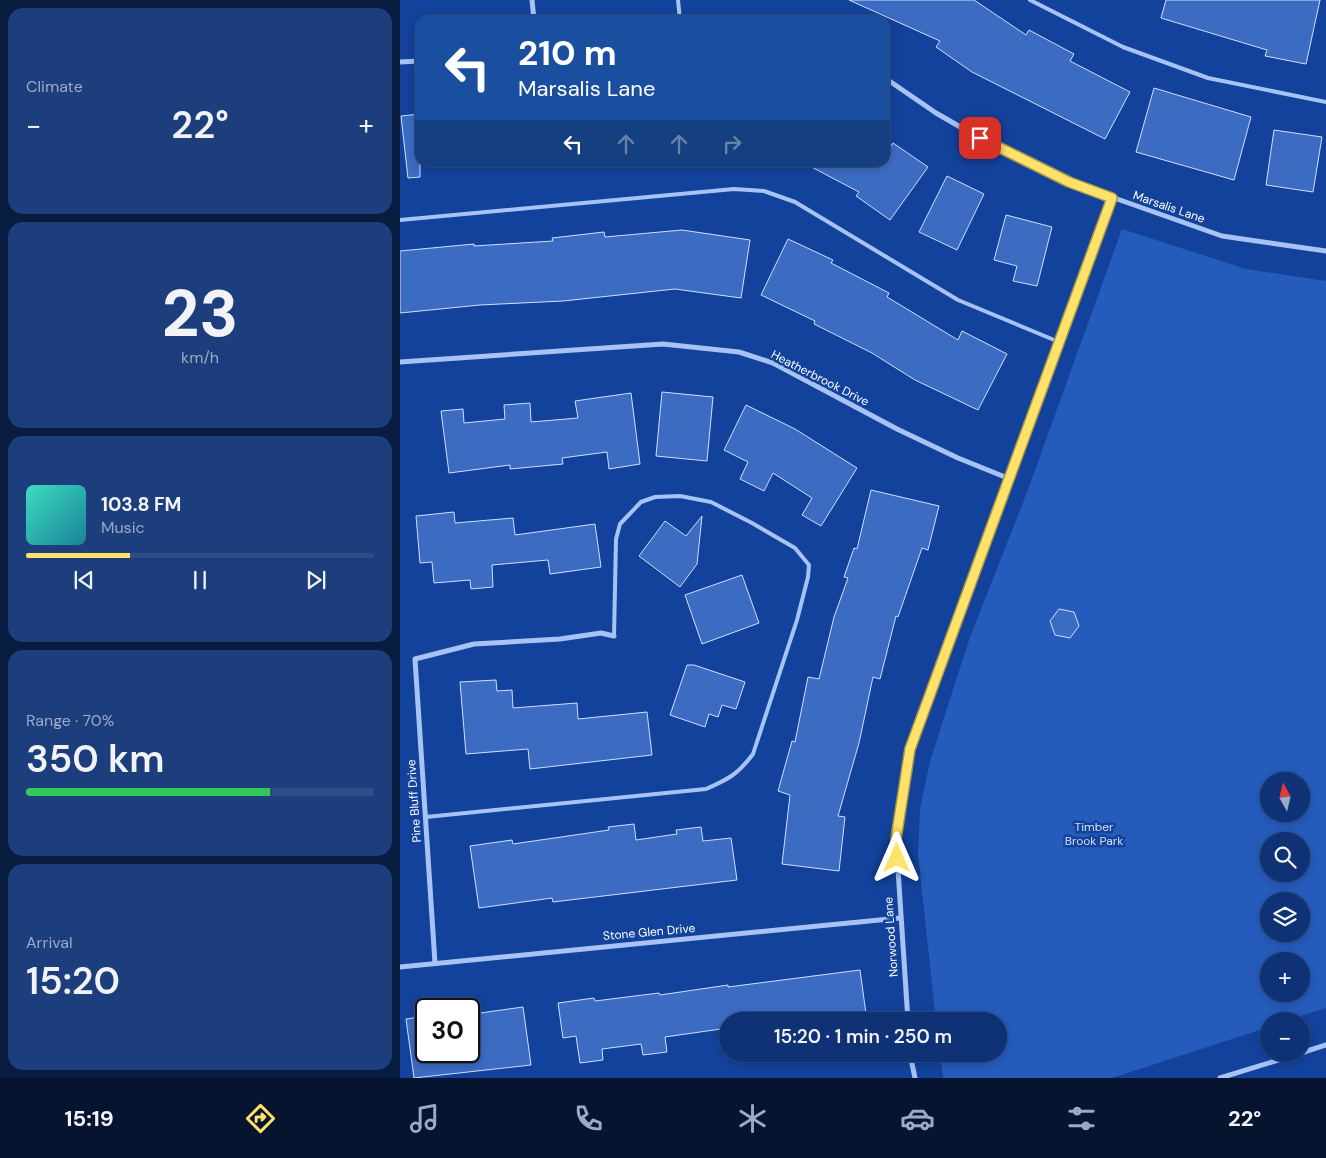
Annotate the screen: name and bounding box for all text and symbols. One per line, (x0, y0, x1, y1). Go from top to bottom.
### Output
text: 210 m (518, 30, 617, 76)
icon: left (435, 35, 500, 100)
text: Marsalis Lane (518, 74, 655, 103)
text: Climate (26, 76, 83, 97)
text: 22° (171, 100, 229, 150)
text: − (26, 107, 41, 144)
text: + (359, 107, 374, 144)
pin (959, 117, 1001, 159)
icon: arrive (966, 124, 994, 152)
icon: left (559, 130, 587, 158)
icon: ahead (612, 130, 640, 158)
icon: ahead (665, 130, 693, 158)
icon: right (718, 130, 746, 158)
street label: Marsalis Lane (1131, 187, 1207, 227)
text: 23 (162, 272, 238, 356)
street label: Heatherbrook Drive (768, 346, 872, 410)
text: km/h (181, 347, 219, 368)
text: 103.8 FM (101, 492, 181, 517)
text: Music (101, 517, 145, 538)
icon: previous (70, 566, 98, 594)
icon: pause (186, 566, 214, 594)
icon: next (302, 566, 330, 594)
text: Range · 70% (26, 710, 114, 731)
text: 350 km (26, 734, 164, 784)
street label: Pine Bluff Drive (403, 759, 425, 843)
north arrow (1260, 772, 1310, 822)
map controls (1260, 772, 1310, 1062)
park label: Timber Brook Park (1065, 819, 1123, 849)
position arrow (870, 831, 922, 883)
button: search (1260, 832, 1310, 882)
button: layers (1260, 892, 1310, 942)
street label: Norwood Lane (880, 896, 902, 978)
street label: Stone Glen Drive (602, 920, 696, 944)
text: Arrival (26, 932, 73, 953)
button: + (1260, 952, 1310, 1002)
text: 15:20 (26, 956, 120, 1006)
speed limit sign: 30 (415, 998, 480, 1063)
button: − (1260, 1012, 1310, 1062)
text: 15:20 · 1 min · 250 m (774, 1024, 952, 1049)
icon: directions (243, 1101, 278, 1136)
icon: music (407, 1101, 442, 1136)
icon: phone (571, 1101, 606, 1136)
icon: climate (735, 1101, 770, 1136)
icon: car (900, 1101, 935, 1136)
icon: filters (1064, 1101, 1099, 1136)
text: 15:19 (65, 1104, 114, 1133)
text: 22° (1228, 1104, 1261, 1133)

